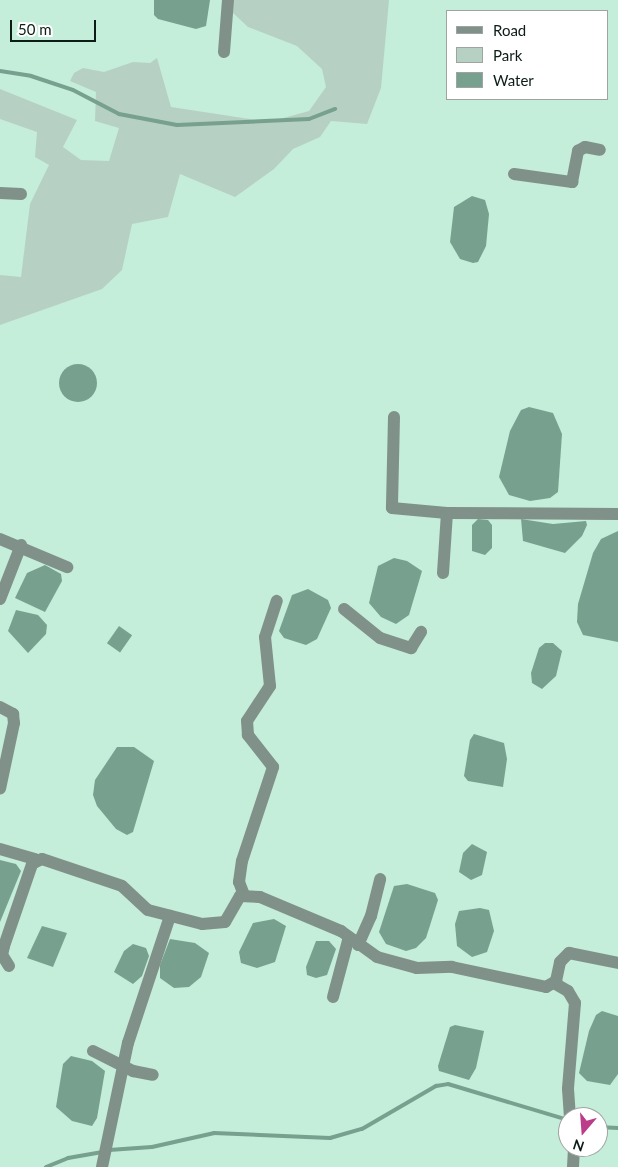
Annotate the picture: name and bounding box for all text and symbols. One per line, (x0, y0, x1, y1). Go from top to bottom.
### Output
scale bar (12, 10, 99, 42)
legend (446, 10, 608, 100)
text: 50 m (18, 20, 52, 38)
text: Road (493, 21, 526, 39)
text: Park (493, 46, 522, 64)
text: Water (493, 71, 534, 89)
north arrow (558, 1107, 608, 1157)
text: N (571, 1136, 586, 1156)

